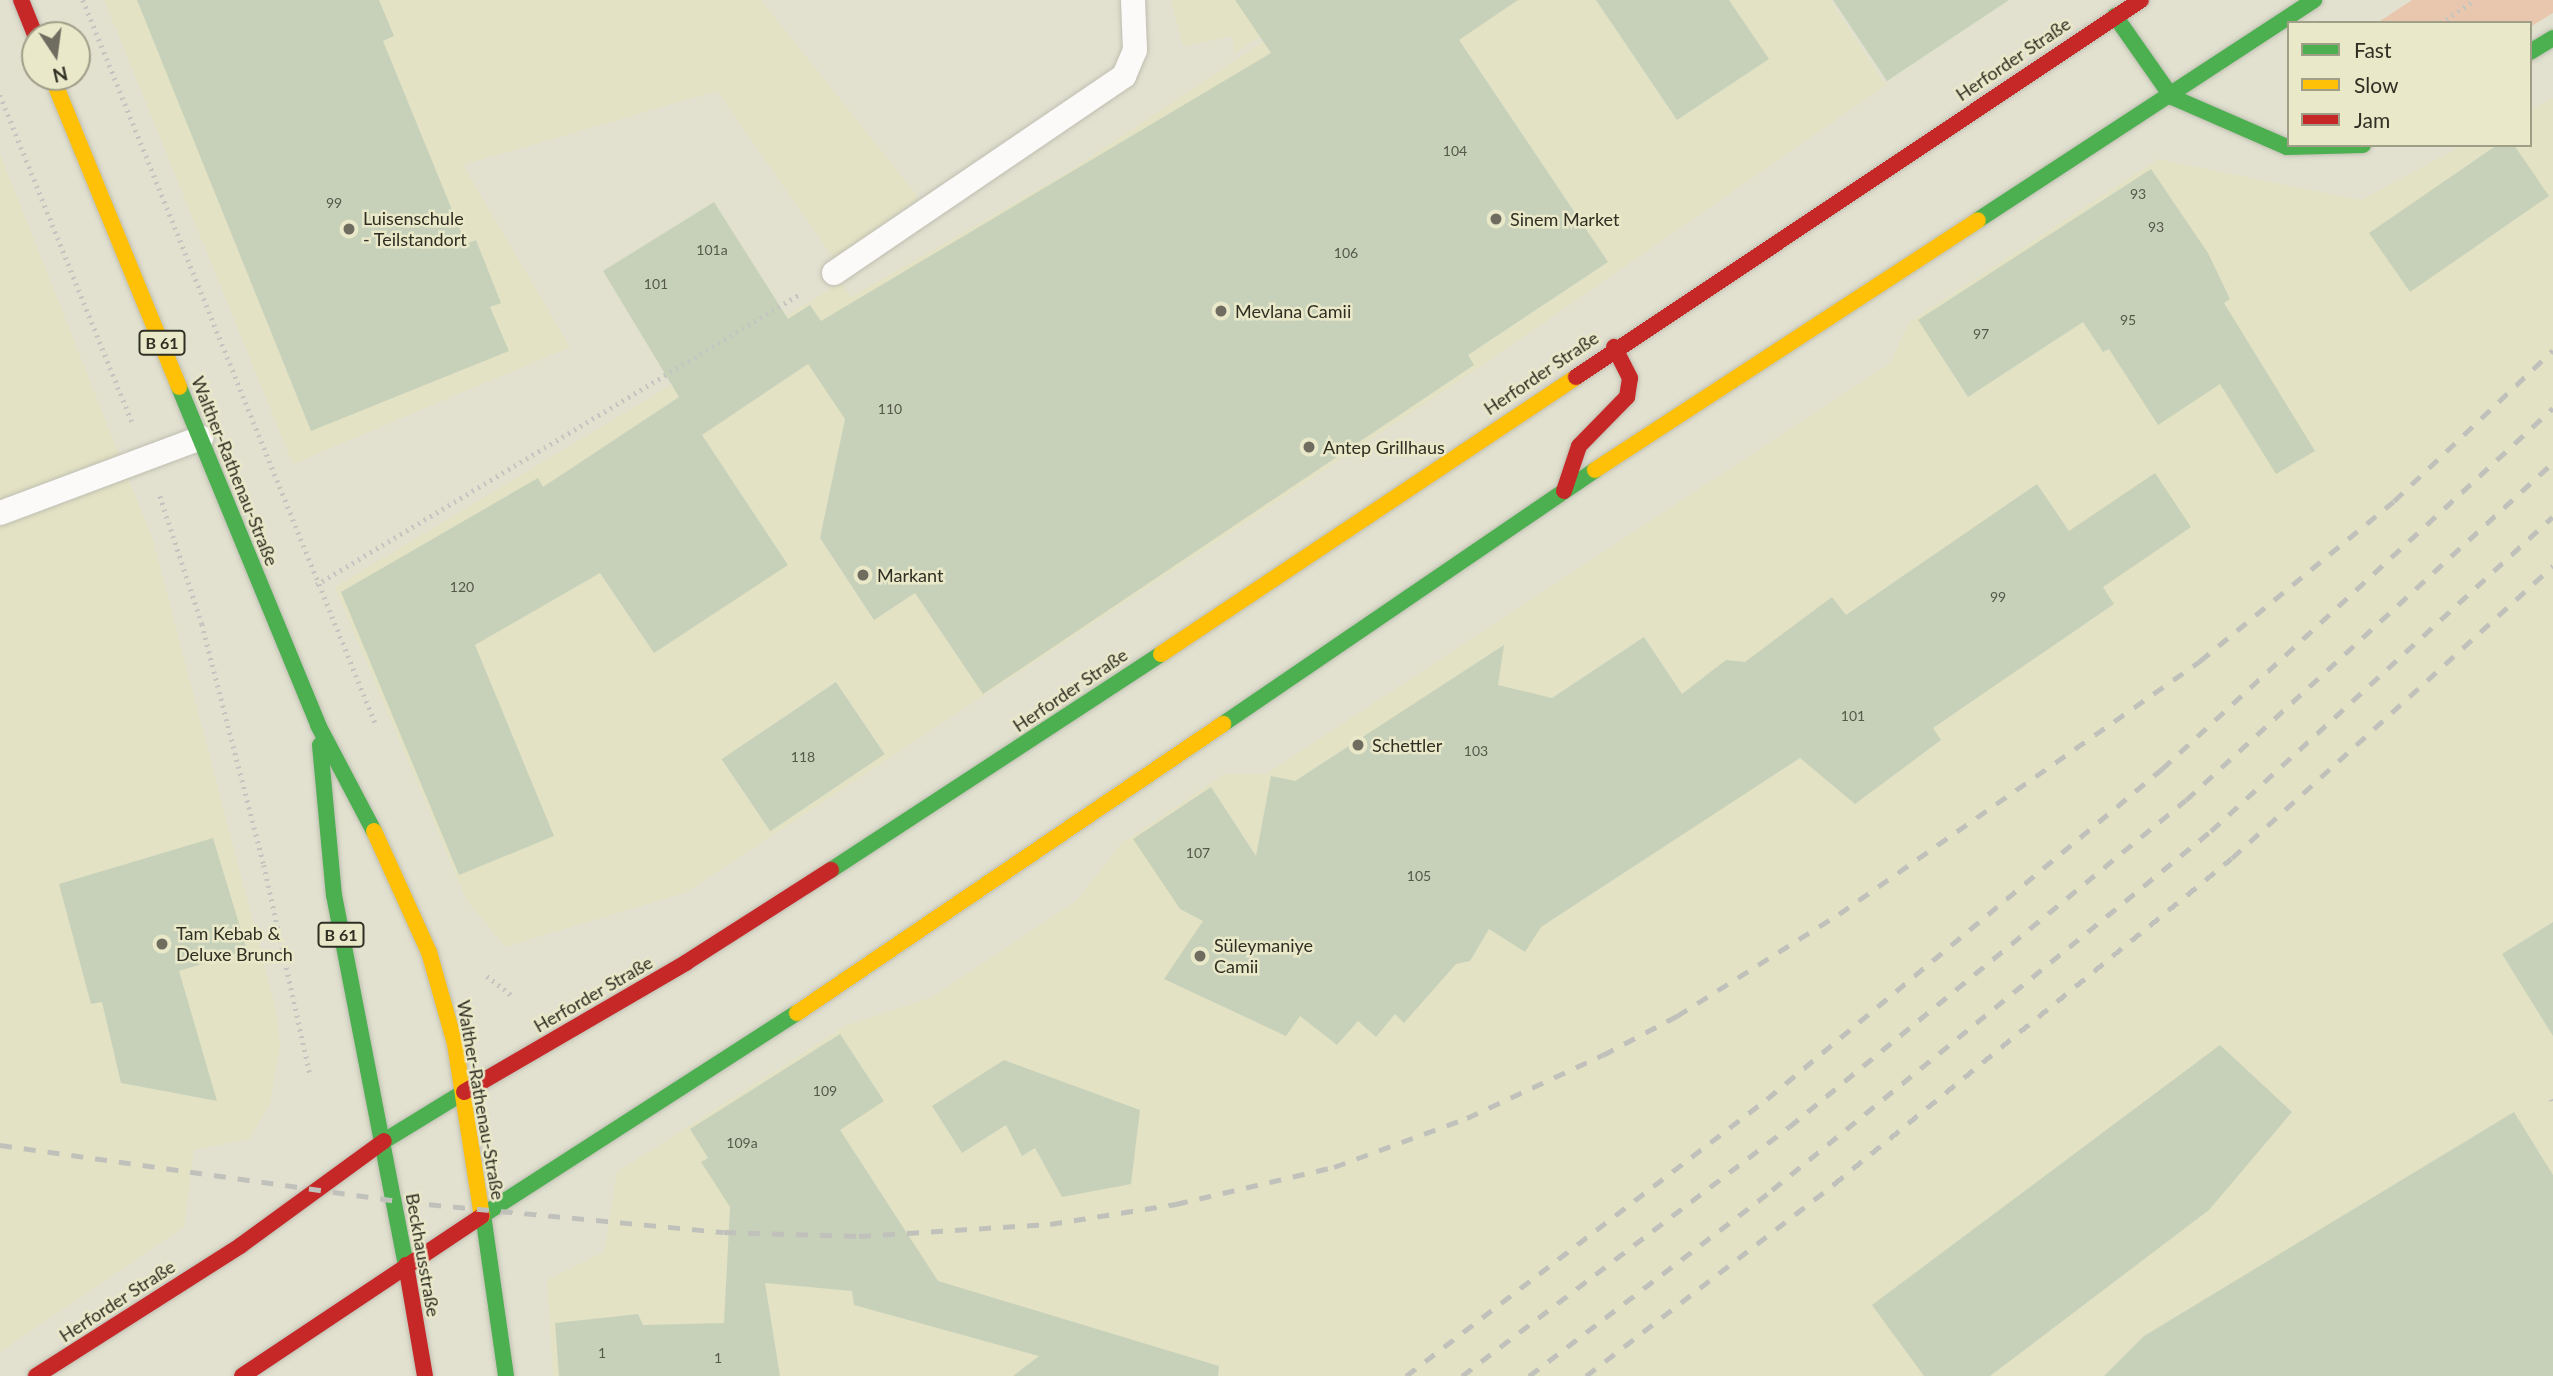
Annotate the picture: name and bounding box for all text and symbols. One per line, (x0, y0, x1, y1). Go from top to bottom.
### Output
street label: Herforder Straße (1952, 13, 2074, 105)
north arrow (21, 21, 91, 91)
legend (2287, 21, 2532, 147)
text: Fast (2354, 37, 2391, 62)
text: N (51, 62, 70, 88)
text: Slow (2354, 72, 2398, 97)
text: Jam (2354, 107, 2390, 132)
house number: 104 (1443, 143, 1467, 159)
house number: 93 (2130, 186, 2146, 202)
house number: 99 (326, 195, 342, 211)
place label: Luisenschule - Teilstandort (363, 208, 467, 250)
place label: Sinem Market (1510, 208, 1619, 230)
marker: Sinem Market (1488, 211, 1504, 227)
house number: 93 (2148, 219, 2164, 235)
marker: Luisenschule - Teilstandort (341, 221, 357, 237)
house number: 101a (696, 242, 728, 258)
house number: 106 (1334, 245, 1358, 261)
house number: 101 (644, 276, 668, 292)
place label: Mevlana Camii (1235, 300, 1351, 322)
marker: Mevlana Camii (1213, 303, 1229, 319)
house number: 95 (2120, 312, 2136, 328)
house number: 97 (1973, 326, 1989, 342)
street label: Herforder Straße (1480, 327, 1602, 419)
road number: B 61 (138, 330, 186, 356)
street label: Walther-Rathenau-Straße (187, 373, 283, 569)
house number: 110 (878, 401, 902, 417)
place label: Antep Grillhaus (1323, 436, 1445, 458)
marker: Antep Grillhaus (1301, 439, 1317, 455)
place label: Markant (877, 564, 943, 586)
marker: Markant (855, 567, 871, 583)
house number: 120 (450, 579, 474, 595)
house number: 99 (1990, 589, 2006, 605)
street label: Herforder Straße (1009, 644, 1131, 736)
house number: 101 (1841, 708, 1865, 724)
place label: Schettler (1372, 734, 1442, 756)
marker: Schettler (1350, 737, 1366, 753)
house number: 103 (1464, 743, 1488, 759)
house number: 118 (791, 749, 815, 765)
house number: 107 (1186, 845, 1210, 861)
house number: 105 (1407, 868, 1431, 884)
place label: Tam Kebab & Deluxe Brunch (176, 923, 293, 965)
road number: B 61 (316, 923, 366, 948)
place label: Süleymaniye Camii (1214, 935, 1313, 978)
marker: Tam Kebab & Deluxe Brunch (154, 936, 170, 952)
marker: Süleymaniye Camii (1192, 948, 1208, 964)
street label: Herforder Straße (530, 951, 656, 1037)
street label: Walther-Rathenau-Straße (453, 998, 509, 1202)
house number: 109 (813, 1083, 837, 1099)
house number: 109a (726, 1135, 758, 1151)
street label: Beckhausstraße (402, 1192, 444, 1318)
street label: Herforder Straße (55, 1256, 179, 1346)
house number: 1 (598, 1345, 606, 1361)
house number: 1 (714, 1350, 722, 1366)

